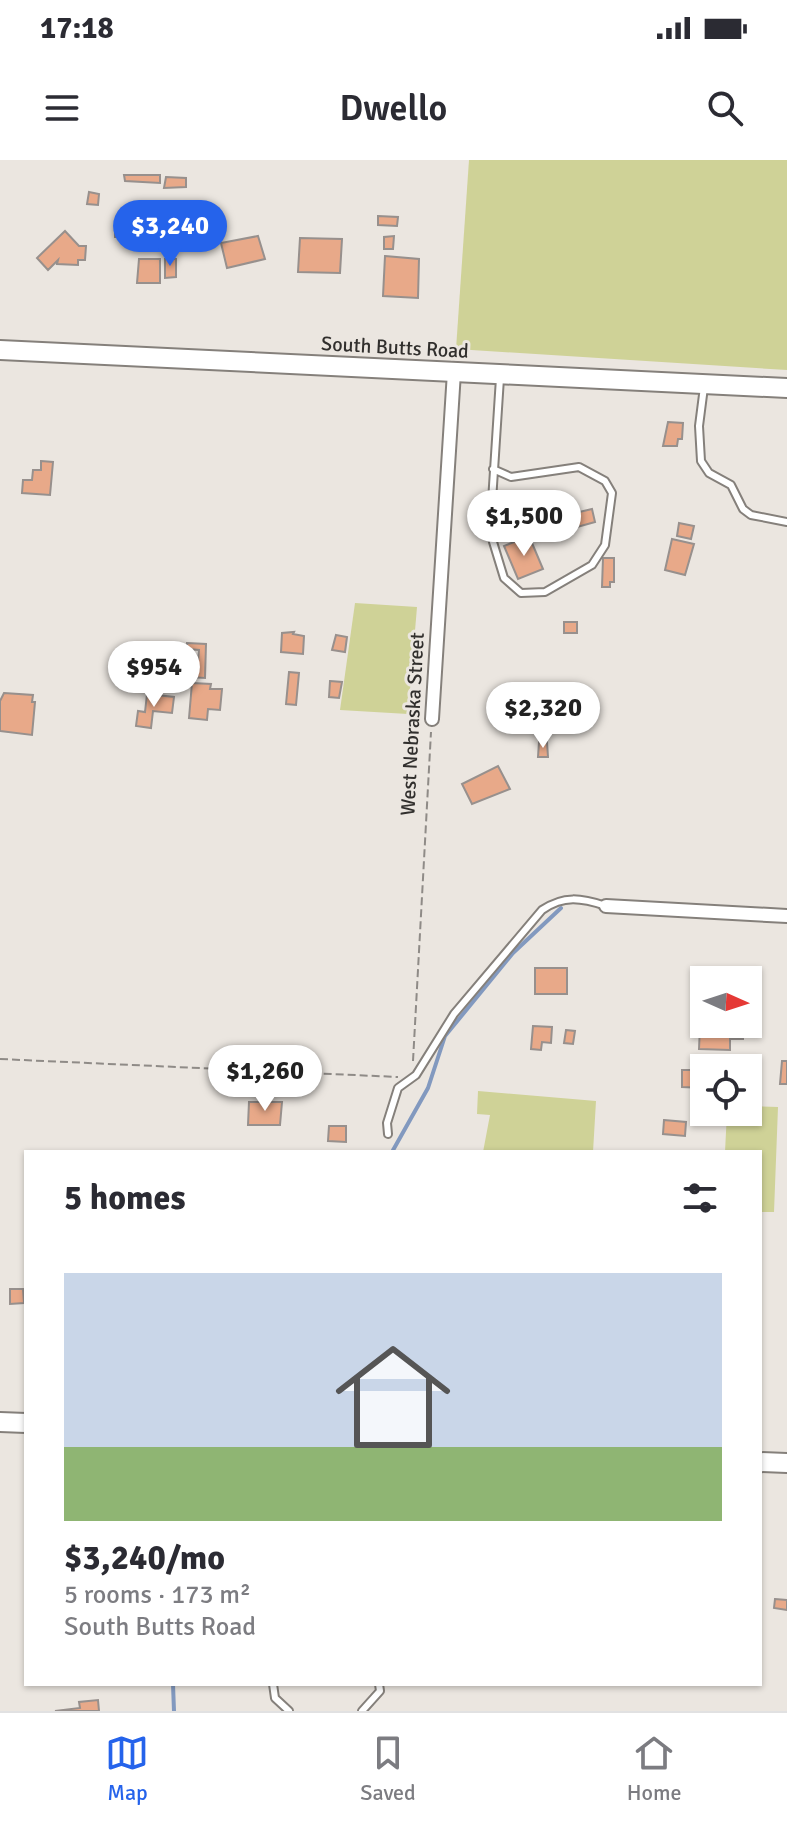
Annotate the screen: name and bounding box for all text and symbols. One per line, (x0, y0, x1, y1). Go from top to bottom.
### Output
text: 17:18 (40, 10, 114, 47)
icon: menu (40, 86, 84, 130)
text: Dwello (340, 86, 447, 131)
icon: search (703, 86, 747, 130)
pin: $3,240 (105, 200, 235, 268)
text: $3,240 (131, 210, 209, 242)
street label: South Butts Road (321, 331, 469, 364)
pin: $1,500 (459, 490, 589, 558)
text: $1,500 (485, 500, 563, 532)
street label: West Nebraska Street (395, 632, 430, 816)
pin: $954 (107, 641, 201, 709)
text: $954 (126, 651, 182, 683)
pin: $2,320 (478, 682, 608, 750)
text: $2,320 (504, 692, 582, 724)
north arrow (690, 966, 762, 1038)
map controls (690, 966, 762, 1126)
pin: $1,260 (200, 1045, 330, 1113)
button: locate (690, 1054, 762, 1126)
text: $1,260 (226, 1055, 304, 1087)
icon: filters (678, 1176, 722, 1220)
text: 5 homes (64, 1177, 185, 1219)
icon: home (321, 1325, 465, 1469)
text: $3,240/mo (64, 1537, 225, 1579)
text: 5 rooms · 173 m² (64, 1579, 251, 1611)
text: South Butts Road (64, 1611, 256, 1643)
tab: Map (105, 1731, 149, 1806)
tab: Saved (360, 1731, 416, 1806)
tab: Home (627, 1731, 682, 1806)

